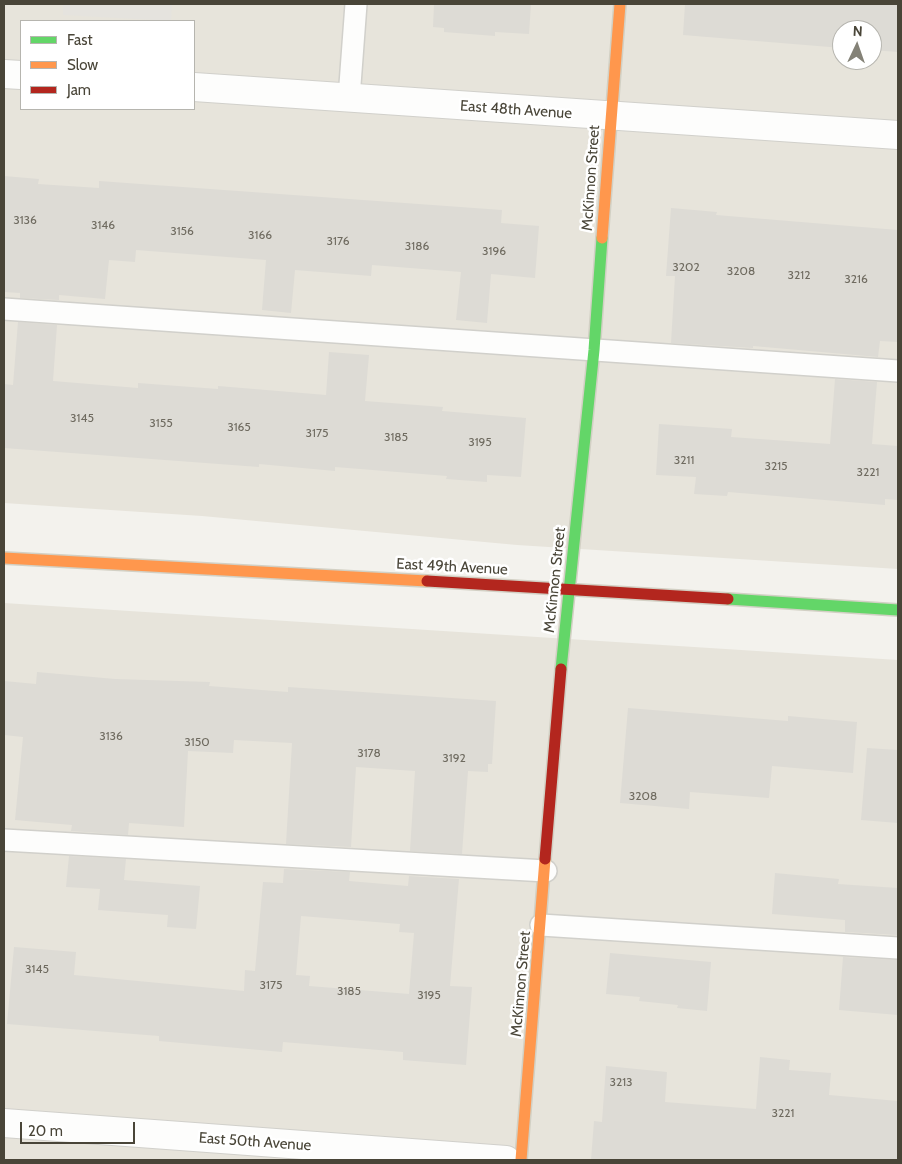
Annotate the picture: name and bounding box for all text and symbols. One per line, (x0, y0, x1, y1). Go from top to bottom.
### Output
legend (20, 20, 195, 110)
north arrow (832, 20, 882, 70)
text: N (852, 22, 863, 40)
text: Fast (67, 31, 92, 49)
text: Slow (67, 56, 98, 74)
text: Jam (67, 81, 91, 99)
street label: East 48th Avenue (459, 97, 573, 123)
street label: McKinnon Street (578, 124, 604, 232)
house number: 3136 (13, 213, 37, 227)
house number: 3146 (91, 218, 115, 232)
house number: 3156 (170, 224, 194, 238)
house number: 3166 (248, 228, 272, 242)
house number: 3176 (327, 234, 349, 248)
house number: 3186 (405, 239, 429, 253)
house number: 3196 (482, 244, 506, 258)
house number: 3202 (672, 260, 700, 274)
house number: 3208 (727, 264, 755, 278)
house number: 3212 (788, 268, 810, 282)
house number: 3216 (844, 272, 868, 286)
house number: 3145 (70, 411, 94, 425)
house number: 3155 (149, 416, 173, 430)
house number: 3165 (227, 420, 251, 434)
house number: 3175 (306, 426, 328, 440)
house number: 3185 (384, 430, 408, 444)
house number: 3195 (468, 435, 492, 449)
house number: 3211 (674, 453, 694, 467)
house number: 3215 (764, 459, 788, 473)
house number: 3221 (857, 465, 879, 479)
street label: McKinnon Street (541, 526, 569, 634)
street label: East 49th Avenue (396, 555, 508, 579)
house number: 3136 (99, 729, 123, 743)
house number: 3150 (184, 735, 210, 749)
house number: 3178 (357, 746, 381, 760)
house number: 3192 (442, 751, 466, 765)
house number: 3208 (629, 789, 657, 803)
street label: McKinnon Street (507, 930, 535, 1038)
house number: 3145 (25, 962, 49, 976)
house number: 3175 (260, 978, 282, 992)
house number: 3185 (337, 984, 361, 998)
house number: 3195 (417, 988, 441, 1002)
house number: 3213 (609, 1075, 633, 1089)
house number: 3221 (772, 1106, 794, 1120)
scale bar (22, 1112, 138, 1144)
text: 20 m (28, 1122, 63, 1140)
street label: East 50th Avenue (198, 1129, 312, 1155)

